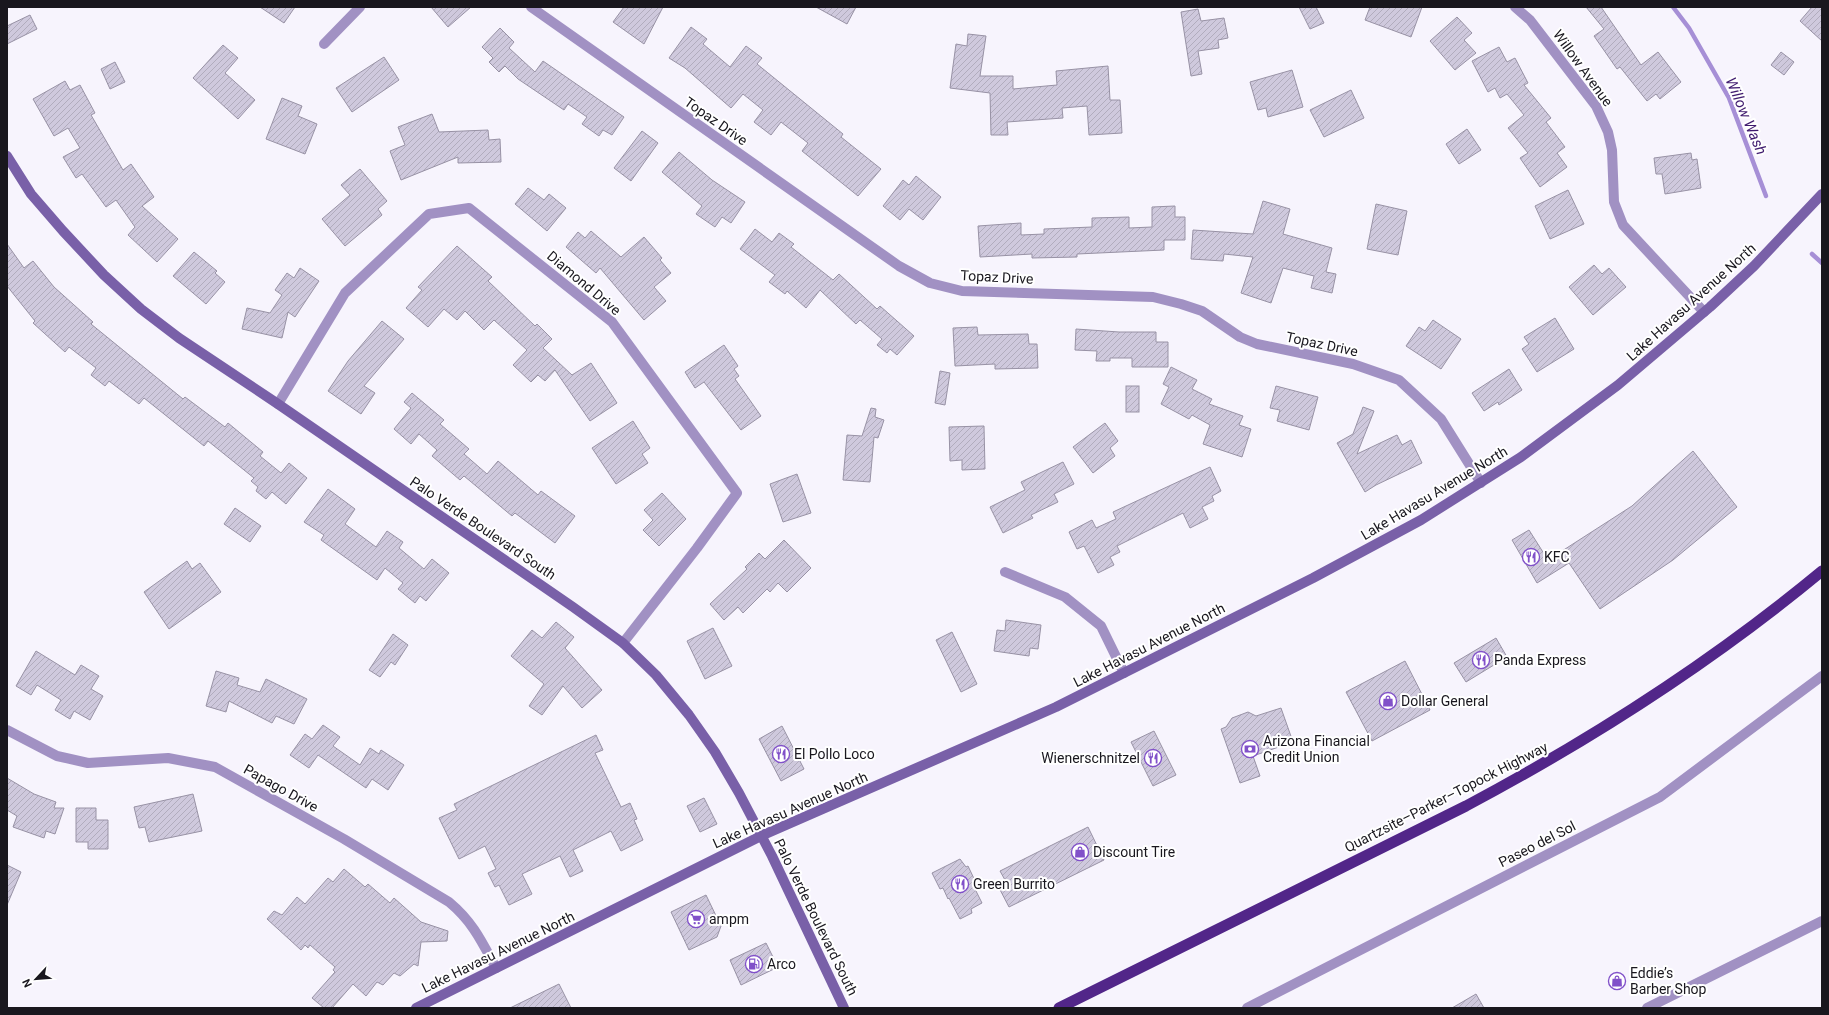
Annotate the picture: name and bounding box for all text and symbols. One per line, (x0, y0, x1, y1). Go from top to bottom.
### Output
street label: Willow Avenue (1550, 27, 1616, 109)
water label: Willow Wash (1722, 74, 1770, 158)
street label: Topaz Drive (682, 94, 750, 148)
street label: Lake Havasu Avenue North (1623, 240, 1759, 364)
street label: Diamond Drive (544, 248, 624, 318)
street label: Topaz Drive (960, 267, 1034, 287)
street label: Topaz Drive (1285, 329, 1359, 359)
street label: Lake Havasu Avenue North (1358, 443, 1510, 543)
street label: Palo Verde Boulevard South (407, 473, 559, 583)
restaurant icon: KFC (1521, 547, 1541, 567)
place label: KFC (1544, 549, 1570, 565)
street label: Lake Havasu Avenue North (1071, 600, 1227, 690)
restaurant icon: Panda Express (1471, 650, 1491, 670)
place label: Panda Express (1494, 652, 1586, 668)
shop icon: Dollar General (1378, 691, 1398, 711)
place label: Dollar General (1401, 693, 1488, 709)
place label: Arizona Financial Credit Union (1263, 733, 1370, 765)
street label: Quartzsite–Parker–Topock Highway (1342, 738, 1551, 855)
bank icon: Arizona Financial Credit Union (1240, 739, 1260, 759)
restaurant icon: El Pollo Loco (771, 744, 791, 764)
place label: El Pollo Loco (794, 746, 875, 762)
restaurant icon: Wienerschnitzel (1143, 748, 1163, 768)
place label: Wienerschnitzel (1041, 750, 1140, 766)
street label: Papago Drive (241, 761, 321, 815)
street label: Lake Havasu Avenue North (710, 769, 870, 851)
street label: Paseo del Sol (1496, 818, 1578, 870)
street label: Palo Verde Boulevard South (771, 836, 861, 998)
shop icon: Discount Tire (1070, 842, 1090, 862)
place label: Discount Tire (1093, 844, 1175, 860)
restaurant icon: Green Burrito (950, 874, 970, 894)
place label: Green Burrito (973, 876, 1055, 892)
street label: Lake Havasu Avenue North (419, 908, 577, 996)
supermarket icon: ampm (686, 909, 706, 929)
place label: ampm (709, 911, 749, 927)
fuel station icon: Arco (744, 954, 764, 974)
place label: Arco (767, 956, 796, 972)
north arrow (16, 959, 56, 999)
place label: Eddie’s Barber Shop (1630, 965, 1707, 997)
shop icon: Eddie’s Barber Shop (1607, 971, 1627, 991)
text: N (20, 977, 35, 990)

